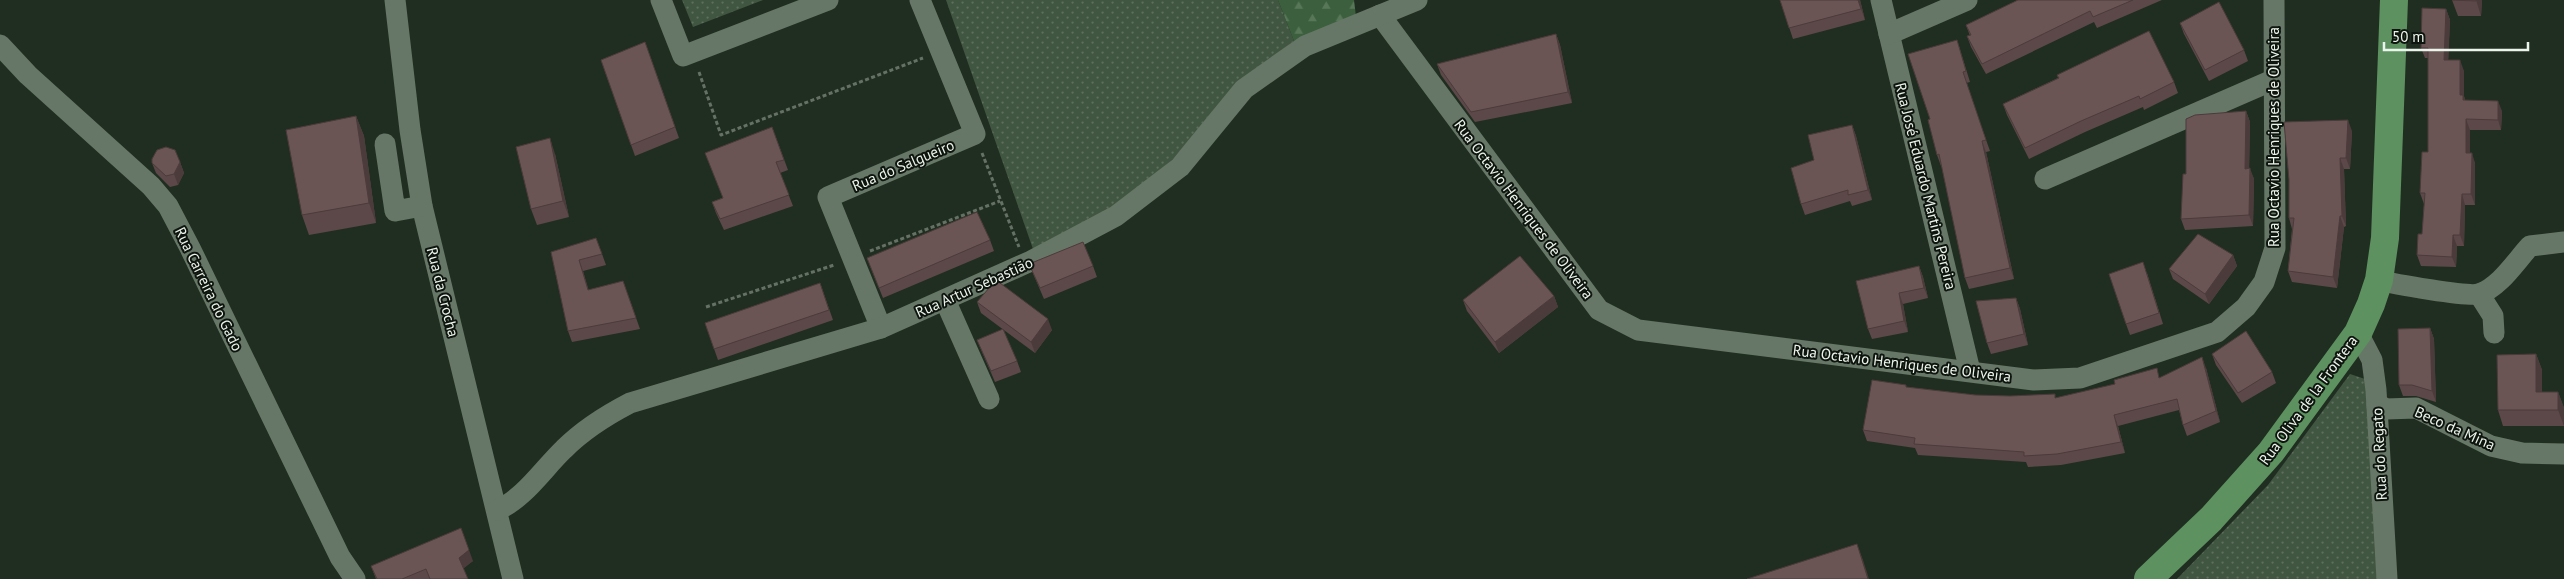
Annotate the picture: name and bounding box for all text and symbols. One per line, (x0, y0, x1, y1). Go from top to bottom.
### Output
scale bar (2384, 20, 2528, 52)
street label: Rua Octavio Henriques de Oliveira (2264, 27, 2283, 247)
text: 50 m (2392, 27, 2425, 46)
street label: Rua José Eduardo Martins Pereira (1891, 80, 1961, 292)
street label: Rua Octavio Henriques de Oliveira (1450, 115, 1598, 303)
street label: Rua do Salgueiro (849, 135, 957, 195)
street label: Rua Carreira do Gado (171, 224, 247, 354)
street label: Rua da Crocha (423, 245, 463, 339)
street label: Rua Artur Sebastião (912, 253, 1036, 321)
street label: Rua Oliva de la Frontera (2255, 332, 2361, 468)
street label: Rua Octavio Henriques de Oliveira (1792, 340, 2012, 386)
street label: Beco da Mina (2412, 402, 2498, 454)
street label: Rua do Regato (2367, 407, 2391, 501)

